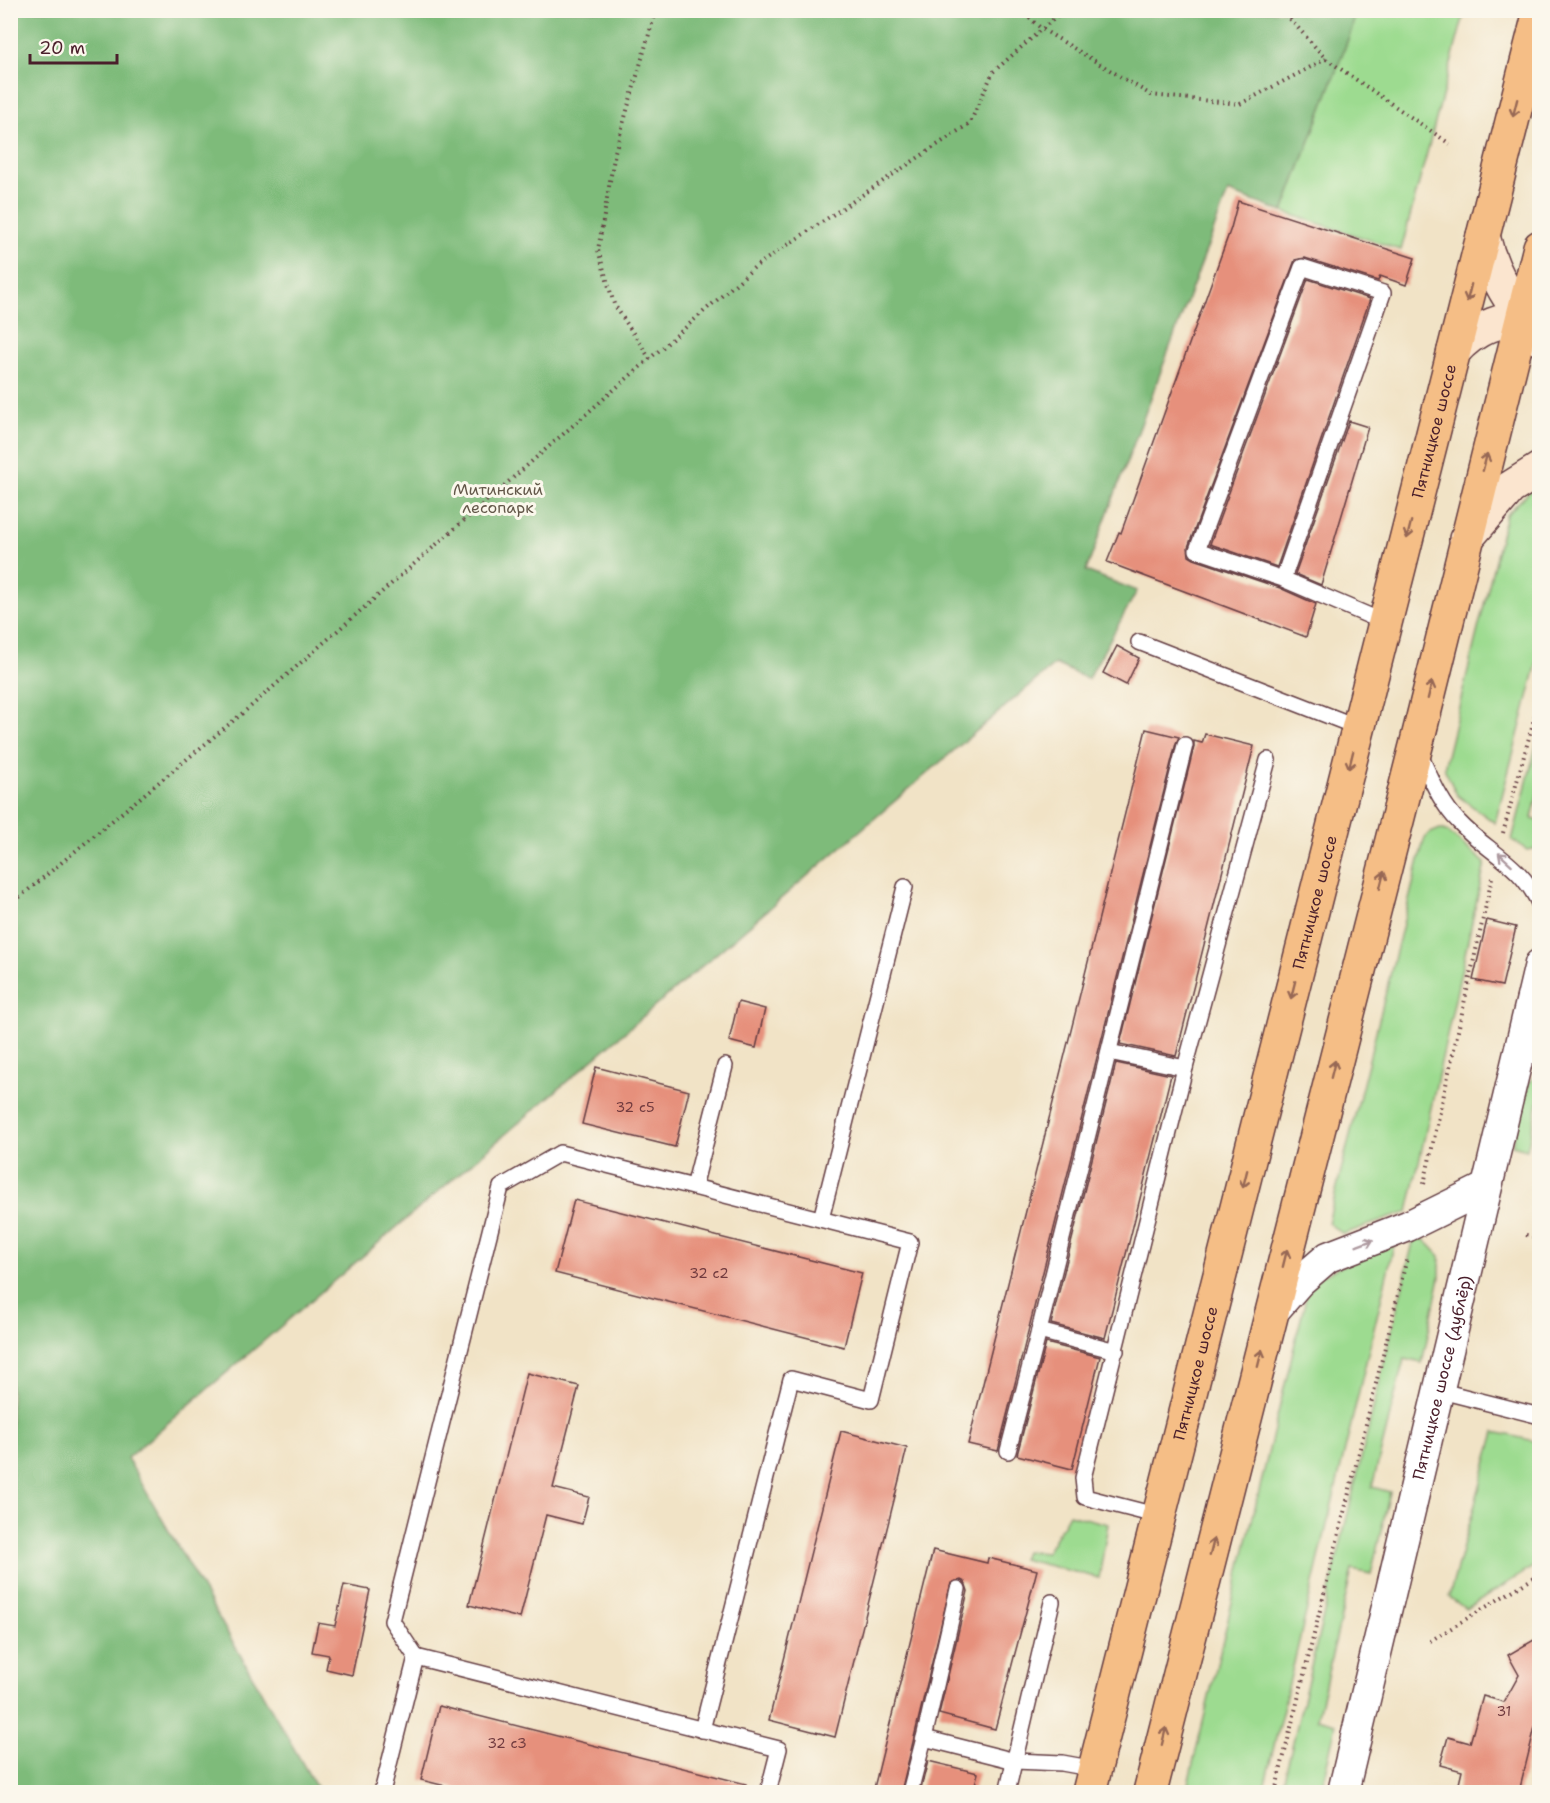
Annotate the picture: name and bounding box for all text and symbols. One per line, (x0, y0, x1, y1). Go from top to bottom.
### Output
scale bar (30, 27, 117, 65)
text: 20 m (39, 36, 85, 60)
one-way arrow (1509, 98, 1520, 117)
one-way arrow (1462, 283, 1474, 302)
street label: Пятницкое шоссе (1407, 362, 1461, 500)
one-way arrow (1480, 453, 1492, 472)
park label: Митинский лесопарк (453, 479, 543, 518)
one-way arrow (1403, 521, 1415, 540)
one-way arrow (1424, 680, 1436, 699)
one-way arrow (1345, 750, 1357, 769)
street label: Пятницкое шоссе (1288, 833, 1342, 971)
one-way arrow (1498, 852, 1513, 866)
one-way arrow (1376, 871, 1388, 890)
one-way arrow (1287, 980, 1298, 999)
one-way arrow (1328, 1060, 1340, 1079)
house number: 32 с5 (615, 1098, 655, 1116)
one-way arrow (1239, 1169, 1250, 1188)
one-way arrow (1355, 1237, 1374, 1248)
one-way arrow (1280, 1249, 1291, 1268)
house number: 32 с2 (689, 1264, 729, 1282)
street label: Пятницкое шоссе (дублёр) (1408, 1273, 1477, 1482)
street label: Пятницкое шоссе (1168, 1304, 1223, 1443)
one-way arrow (1254, 1348, 1266, 1367)
one-way arrow (1206, 1538, 1218, 1557)
house number: 31 (1497, 1702, 1511, 1720)
one-way arrow (1159, 1727, 1171, 1746)
house number: 32 с3 (487, 1734, 527, 1752)

